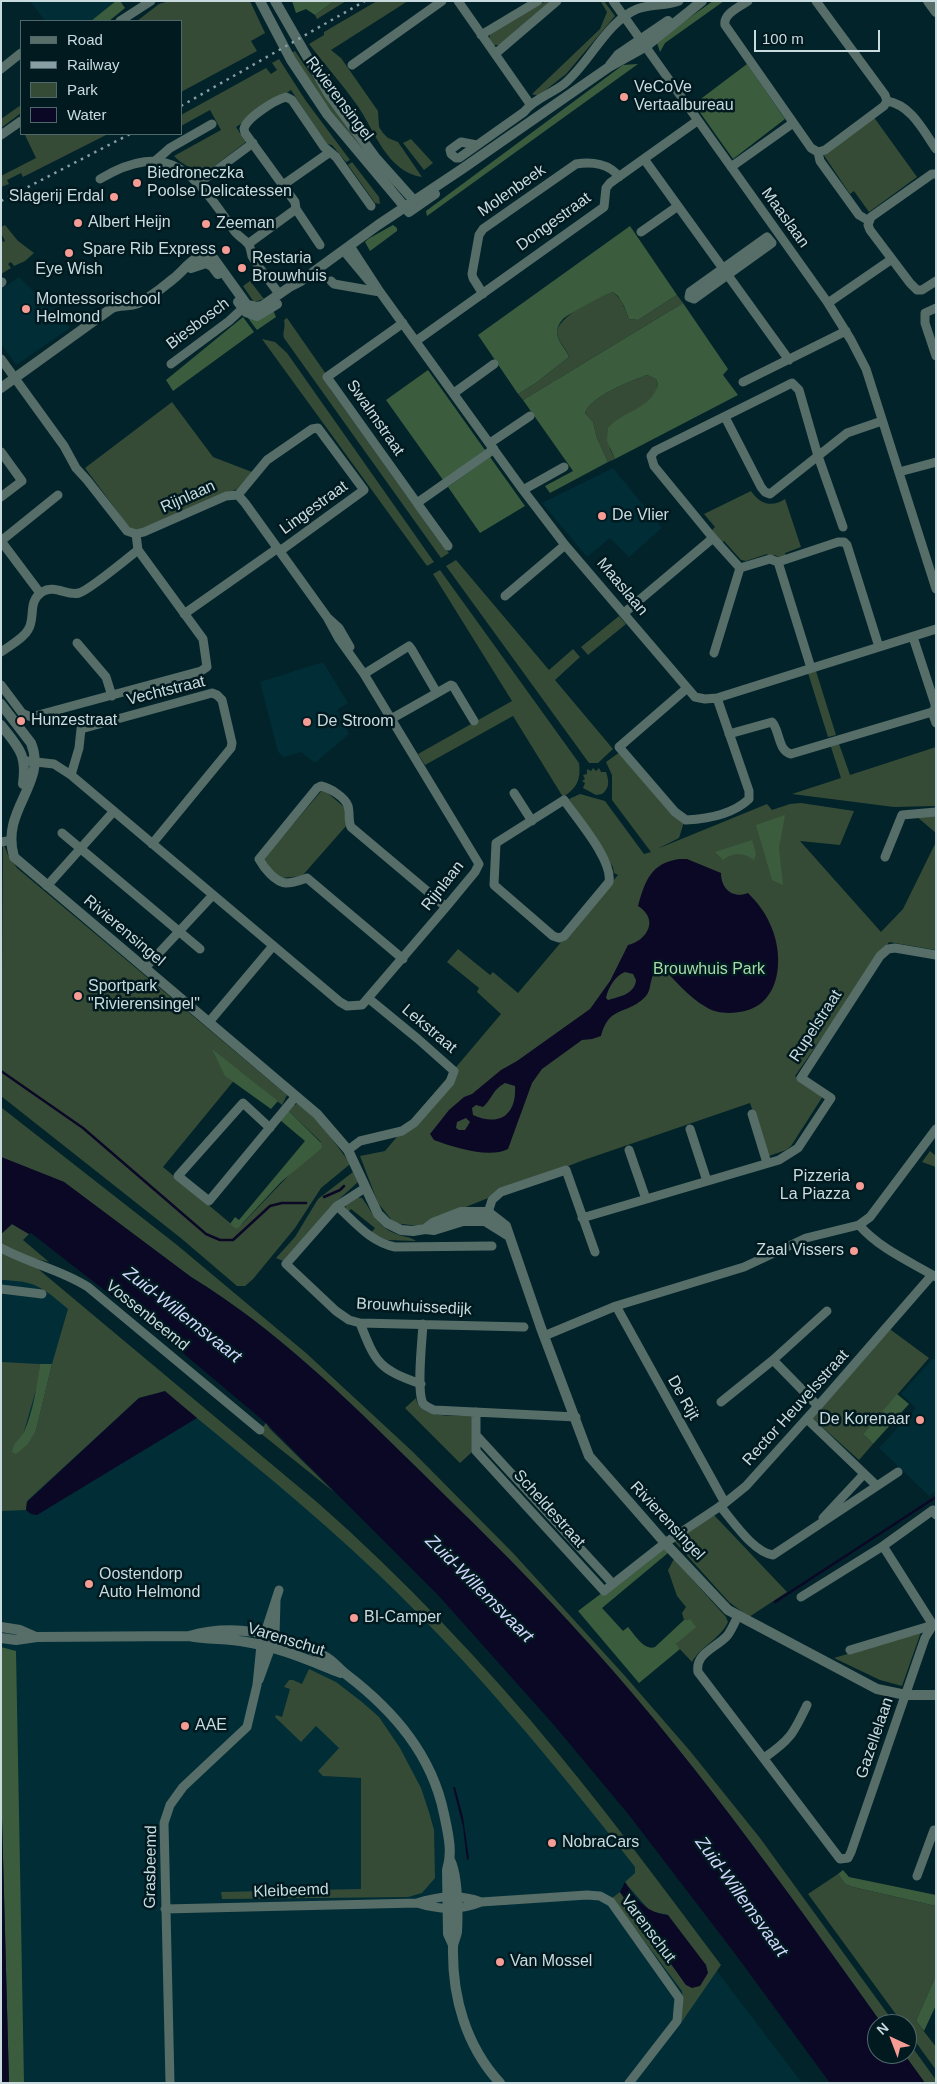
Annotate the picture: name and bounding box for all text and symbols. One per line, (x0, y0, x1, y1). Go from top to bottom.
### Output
legend (20, 20, 182, 135)
scale bar (757, 20, 883, 52)
text: 100 m (762, 30, 804, 47)
text: Road (67, 31, 103, 48)
street label: Rivierensingel (301, 53, 377, 145)
text: Railway (67, 56, 120, 73)
place label: VeCoVe Vertaalbureau (634, 78, 734, 116)
text: Park (67, 81, 98, 98)
marker: VeCoVe Vertaalbureau (618, 91, 630, 103)
text: Water (67, 106, 106, 123)
street label: Molenbeek (474, 161, 550, 221)
place label: Biedroneczka Poolse Delicatessen (147, 164, 292, 202)
marker: Biedroneczka Poolse Delicatessen (131, 177, 143, 189)
street label: Maaslaan (757, 184, 813, 252)
place label: Slagerij Erdal (9, 187, 104, 207)
street label: Dongestraat (513, 189, 595, 255)
marker: Slagerij Erdal (108, 191, 120, 203)
place label: Albert Heijn (88, 213, 171, 233)
place label: Zeeman (216, 214, 275, 234)
marker: Albert Heijn (72, 217, 84, 229)
marker: Zeeman (200, 218, 212, 230)
place label: Spare Rib Express (83, 240, 216, 260)
marker: Spare Rib Express (220, 244, 232, 256)
marker: Eye Wish (63, 247, 75, 259)
place label: Restaria Brouwhuis (252, 249, 327, 287)
place label: Eye Wish (35, 260, 103, 280)
marker: Restaria Brouwhuis (236, 262, 248, 274)
place label: Montessorischool Helmond (36, 290, 160, 328)
street label: Biesbosch (163, 294, 233, 354)
marker: Montessorischool Helmond (20, 303, 32, 315)
street label: Swalmstraat (342, 376, 408, 460)
street label: Rijnlaan (158, 476, 218, 518)
street label: Lingestraat (276, 477, 352, 539)
place label: De Vlier (612, 506, 669, 526)
marker: De Vlier (596, 510, 608, 522)
street label: Maaslaan (592, 554, 652, 620)
street label: Vechtstraat (125, 672, 207, 710)
place label: Hunzestraat (31, 711, 117, 731)
place label: De Stroom (317, 712, 393, 732)
marker: Hunzestraat (15, 715, 27, 727)
marker: De Stroom (301, 716, 313, 728)
street label: Rijnlaan (418, 857, 468, 915)
street label: Rivierensingel (79, 891, 169, 971)
park label: Brouwhuis Park (653, 960, 765, 980)
place label: Sportpark "Rivierensingel" (88, 977, 200, 1015)
street label: Rupelstraat (786, 986, 846, 1066)
marker: Sportpark "Rivierensingel" (72, 990, 84, 1002)
street label: Lekstraat (398, 1000, 460, 1058)
place label: Pizzeria La Piazza (780, 1167, 850, 1205)
marker: Pizzeria La Piazza (854, 1180, 866, 1192)
place label: Zaal Vissers (756, 1241, 844, 1261)
marker: Zaal Vissers (848, 1245, 860, 1257)
water label: Zuid-Willemsvaart (119, 1262, 245, 1368)
street label: Vossenbeemd (102, 1277, 192, 1355)
street label: Brouwhuissedijk (356, 1294, 472, 1320)
street label: Rector Heuvelsstraat (739, 1346, 853, 1470)
street label: De Rijt (663, 1372, 703, 1424)
place label: De Korenaar (819, 1410, 910, 1430)
marker: De Korenaar (914, 1414, 926, 1426)
street label: Scheldestraat (509, 1466, 589, 1552)
street label: Rivierensingel (626, 1478, 708, 1564)
water label: Zuid-Willemsvaart (421, 1531, 537, 1647)
place label: Oostendorp Auto Helmond (99, 1565, 200, 1603)
marker: Oostendorp Auto Helmond (83, 1578, 95, 1590)
place label: BI-Camper (364, 1608, 441, 1628)
marker: BI-Camper (348, 1612, 360, 1624)
street label: Varenschut (245, 1619, 327, 1661)
street label: Gazellelaan (852, 1695, 898, 1781)
place label: AAE (195, 1716, 227, 1736)
marker: AAE (179, 1720, 191, 1732)
street label: Grasbeemd (141, 1825, 161, 1909)
water label: Zuid-Willemsvaart (690, 1832, 792, 1962)
place label: NobraCars (562, 1833, 639, 1853)
marker: NobraCars (546, 1837, 558, 1849)
street label: Kleibeemd (253, 1880, 329, 1902)
street label: Varenschut (616, 1891, 680, 1967)
place label: Van Mossel (510, 1952, 592, 1972)
marker: Van Mossel (494, 1956, 506, 1968)
north arrow (867, 2014, 917, 2064)
text: N (873, 2019, 892, 2038)

